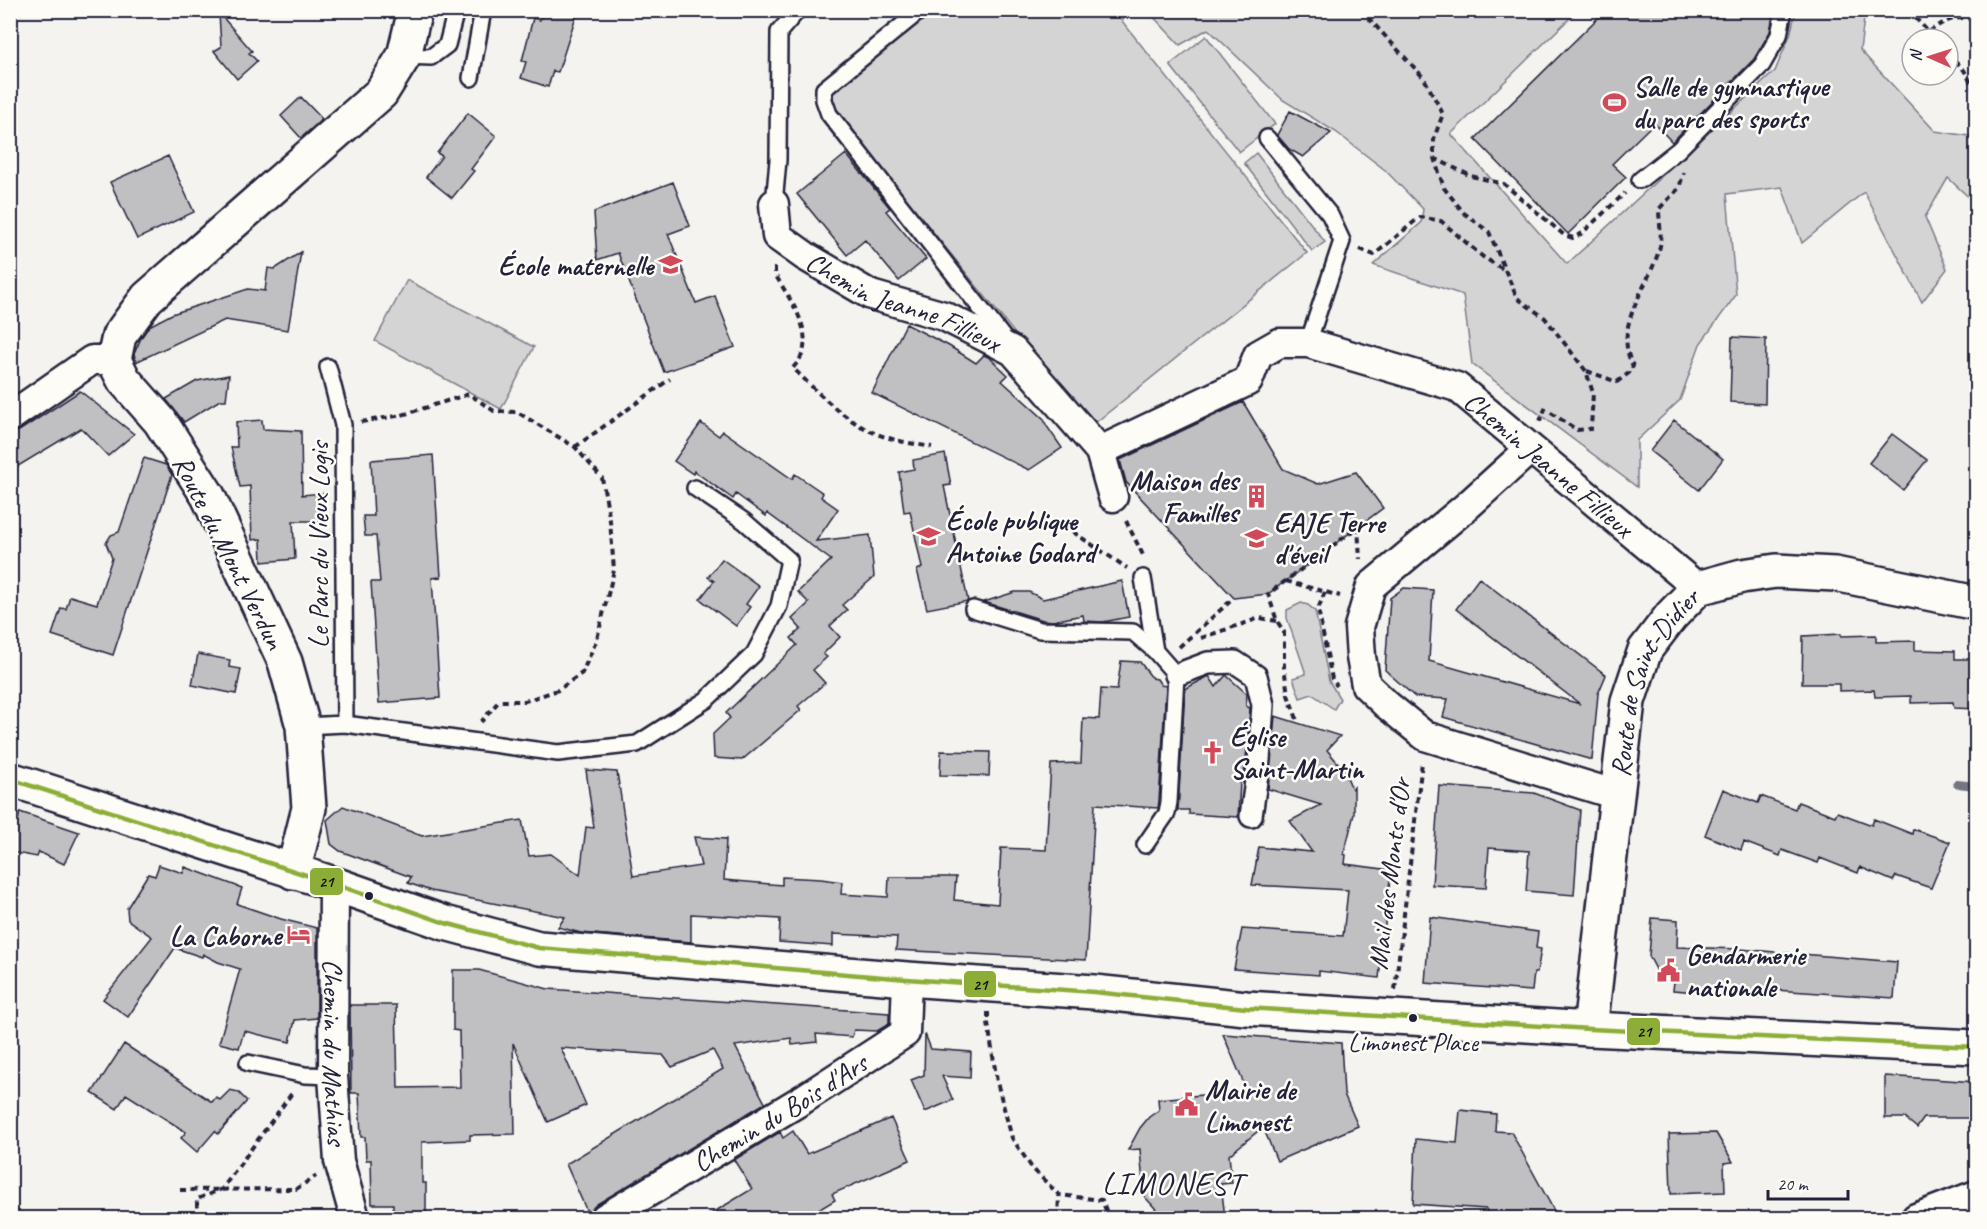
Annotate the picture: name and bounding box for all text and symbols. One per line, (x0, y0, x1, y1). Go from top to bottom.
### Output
north arrow (1900, 27, 1960, 87)
text: N (1906, 48, 1926, 62)
place label: Salle de gymnastique du parc des sports (1633, 69, 1831, 136)
sports icon: Salle de gymnastique du parc des sports (1602, 89, 1628, 115)
street label: Chemin Jeanne Fillieux (800, 243, 1009, 361)
place label: École maternelle (498, 248, 656, 283)
school or university icon: École maternelle (658, 252, 684, 278)
street label: Chemin Jeanne Fillieux (1457, 383, 1643, 546)
street label: Le Parc du Vieux Logis (301, 439, 336, 648)
street label: Route du Mont Verdun (165, 449, 294, 656)
place label: Maison des Familles (1130, 463, 1241, 530)
building icon: Maison des Familles (1243, 483, 1269, 509)
place label: École publique Antoine Godard (946, 503, 1100, 570)
place label: EAJE Terre d'éveil (1274, 505, 1387, 572)
school or university icon: École publique Antoine Godard (915, 523, 941, 549)
school or university icon: EAJE Terre d'éveil (1243, 525, 1269, 551)
street label: Route de Saint-Didier (1602, 579, 1708, 778)
place label: Église Saint-Martin (1230, 719, 1366, 786)
church icon: Église Saint-Martin (1199, 739, 1225, 765)
street label: Mail des Monts d'Or (1360, 774, 1418, 971)
line badge: 21 (309, 867, 344, 896)
text: 21 (319, 872, 335, 892)
unlabelled marker (363, 890, 375, 902)
place label: La Caborne (170, 918, 284, 953)
hotel icon: La Caborne (286, 922, 312, 948)
place label: Gendarmerie nationale (1686, 937, 1808, 1004)
public building icon: Gendarmerie nationale (1655, 957, 1681, 983)
street label: Chemin du Mathias (315, 959, 355, 1148)
line badge: 21 (963, 970, 997, 998)
text: 21 (973, 975, 989, 995)
marker: Limonest Place (1407, 1012, 1419, 1024)
line badge: 21 (1626, 1017, 1661, 1046)
text: 21 (1637, 1022, 1653, 1042)
place label: Limonest Place (1348, 1026, 1479, 1059)
street label: Chemin du Bois d'Ars (686, 1044, 876, 1179)
place label: Mairie de Limonest (1205, 1072, 1298, 1139)
public building icon: Mairie de Limonest (1174, 1092, 1200, 1118)
district label: LIMONEST (1102, 1163, 1249, 1204)
scale bar (1768, 1163, 1848, 1201)
text: 20 m (1777, 1173, 1810, 1195)

